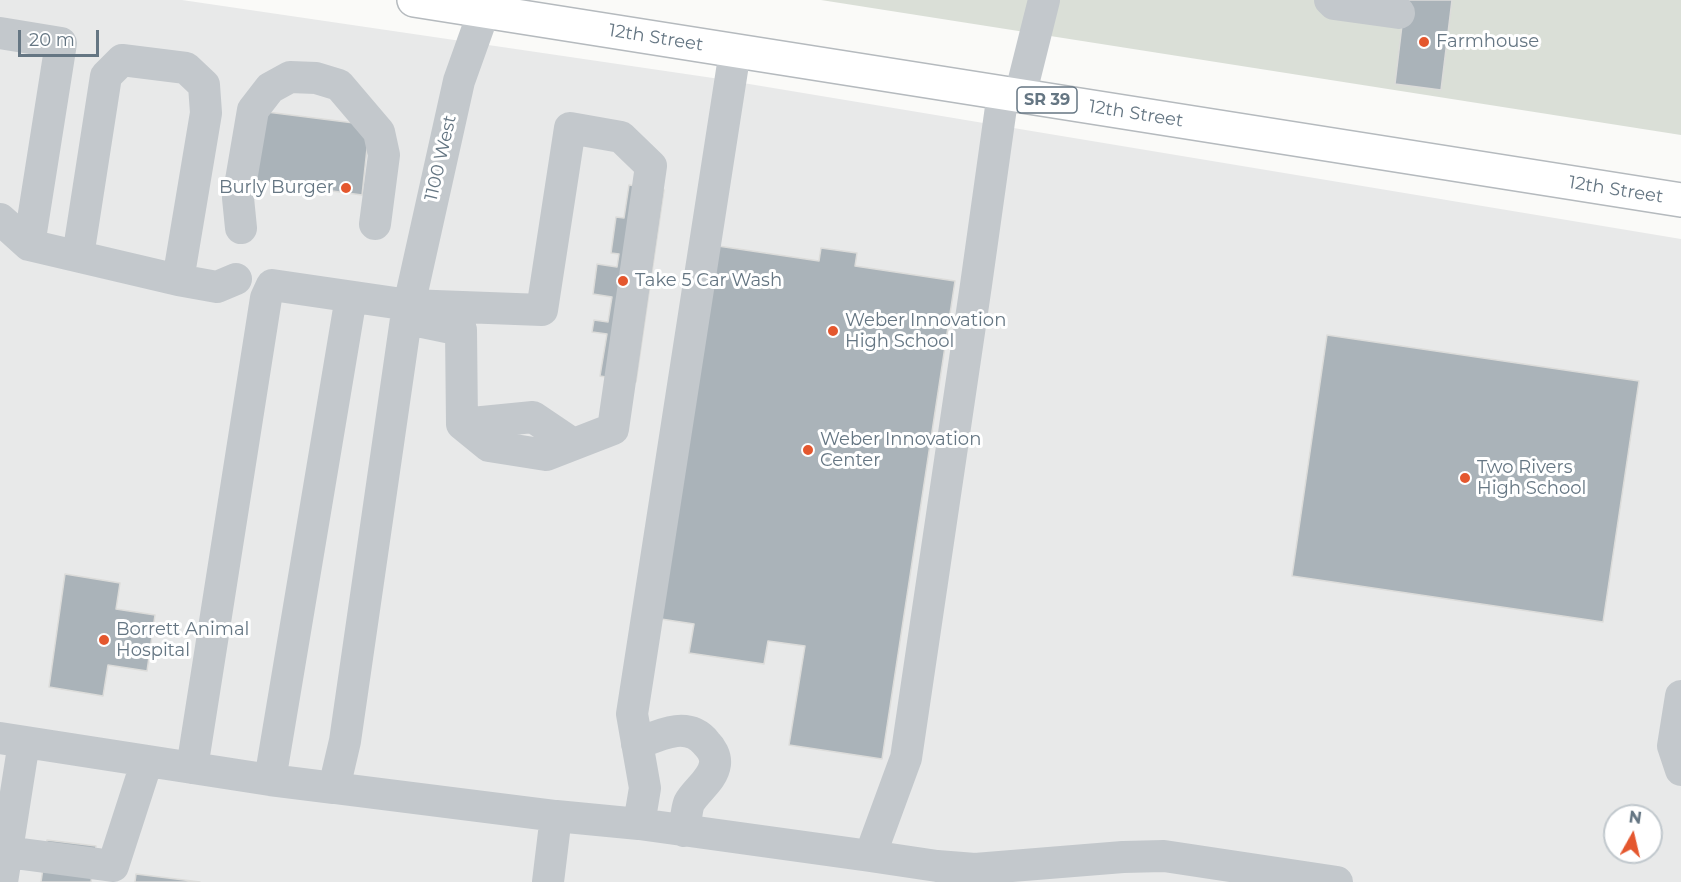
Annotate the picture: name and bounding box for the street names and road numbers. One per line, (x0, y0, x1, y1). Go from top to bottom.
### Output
street label: 12th Street (607, 20, 705, 56)
road number: SR 39 (1017, 87, 1077, 113)
street label: 12th Street (1087, 96, 1185, 132)
street label: 1100 West (421, 113, 461, 203)
street label: 12th Street (1567, 172, 1665, 208)

